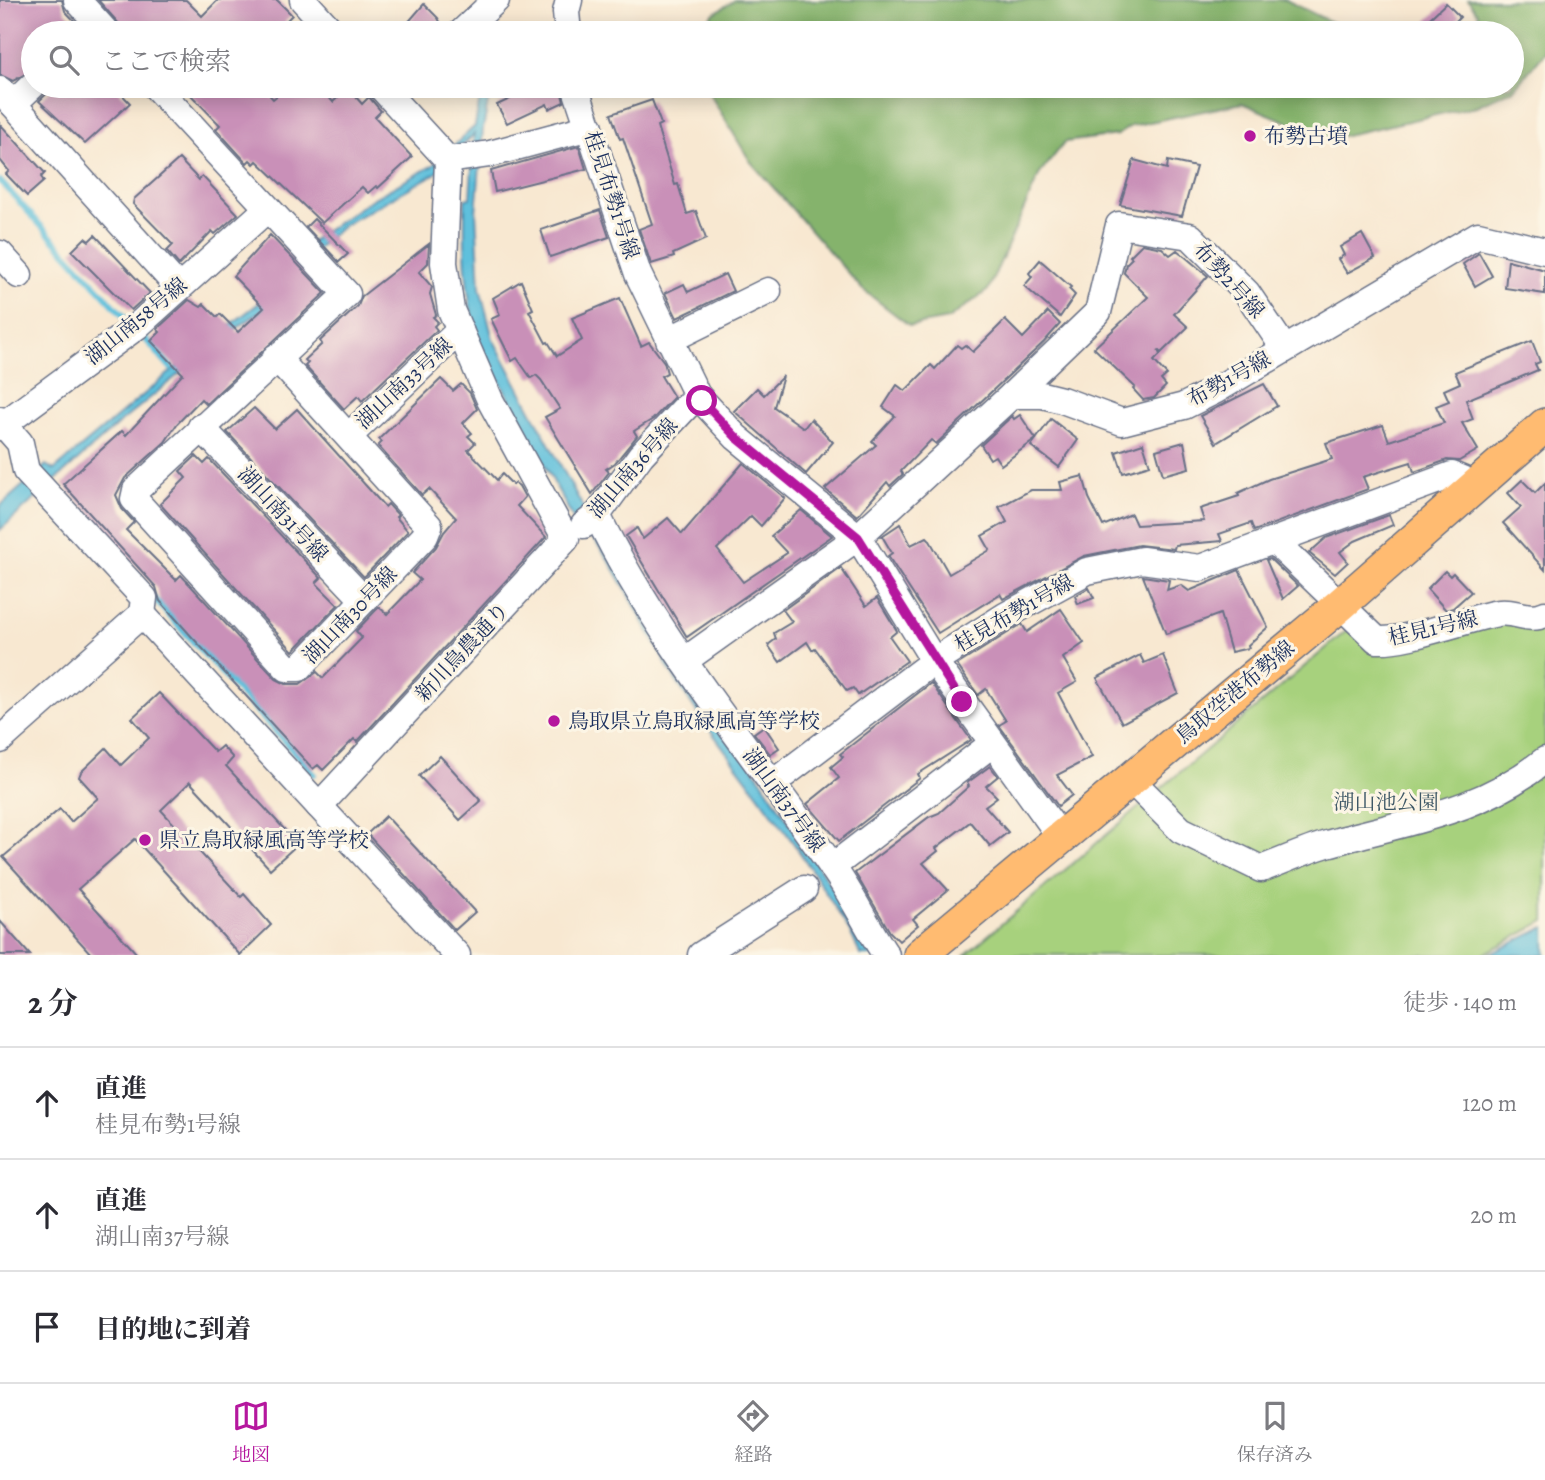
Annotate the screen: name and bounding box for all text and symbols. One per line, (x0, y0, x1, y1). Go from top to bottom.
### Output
search box (21, 21, 1524, 98)
icon: search (45, 41, 83, 79)
text: ここで検索 (101, 44, 231, 79)
place label: 布勢古墳 (1264, 122, 1348, 150)
street label: 桂見布勢1号線 (578, 127, 646, 263)
marker: 布勢古墳 (1242, 128, 1258, 144)
street label: 布勢2号線 (1187, 236, 1271, 324)
street label: 湖山南58号線 (79, 271, 193, 371)
street label: 湖山南33号線 (350, 331, 458, 435)
street label: 布勢1号線 (1182, 345, 1276, 413)
route start (686, 385, 717, 416)
street label: 湖山南36号線 (582, 412, 684, 524)
street label: 湖山南31号線 (232, 460, 334, 568)
street label: 湖山南30号線 (297, 560, 403, 670)
street label: 桂見布勢1号線 (949, 568, 1079, 658)
street label: 新川鳥農通り (409, 596, 515, 708)
street label: 桂見1号線 (1385, 604, 1481, 652)
street label: 鳥取空港布勢線 (1170, 634, 1300, 750)
route end (946, 686, 977, 717)
place label: 鳥取県立鳥取緑風高等学校 (568, 707, 820, 735)
marker: 鳥取県立鳥取緑風高等学校 (546, 713, 562, 729)
street label: 湖山南37号線 (737, 742, 831, 858)
park label: 湖山池公園 (1334, 788, 1439, 816)
place label: 県立鳥取緑風高等学校 (159, 826, 369, 854)
marker: 県立鳥取緑風高等学校 (137, 832, 153, 848)
text: 2 分 (28, 983, 78, 1023)
text: 徒歩 · 140 m (1403, 987, 1517, 1018)
text: 直進 (95, 1071, 147, 1106)
icon: ahead (28, 1084, 66, 1122)
text: 120 m (1462, 1088, 1517, 1119)
text: 桂見布勢1号線 (95, 1109, 241, 1140)
text: 直進 (95, 1183, 147, 1218)
icon: ahead (28, 1196, 66, 1234)
text: 20 m (1470, 1200, 1517, 1231)
text: 湖山南37号線 (95, 1221, 229, 1252)
icon: arrive (28, 1308, 66, 1346)
text: 目的地に到着 (95, 1312, 251, 1347)
tab: 地図 (232, 1397, 270, 1468)
tab: 経路 (734, 1397, 773, 1468)
tab: 保存済み (1237, 1397, 1313, 1468)

